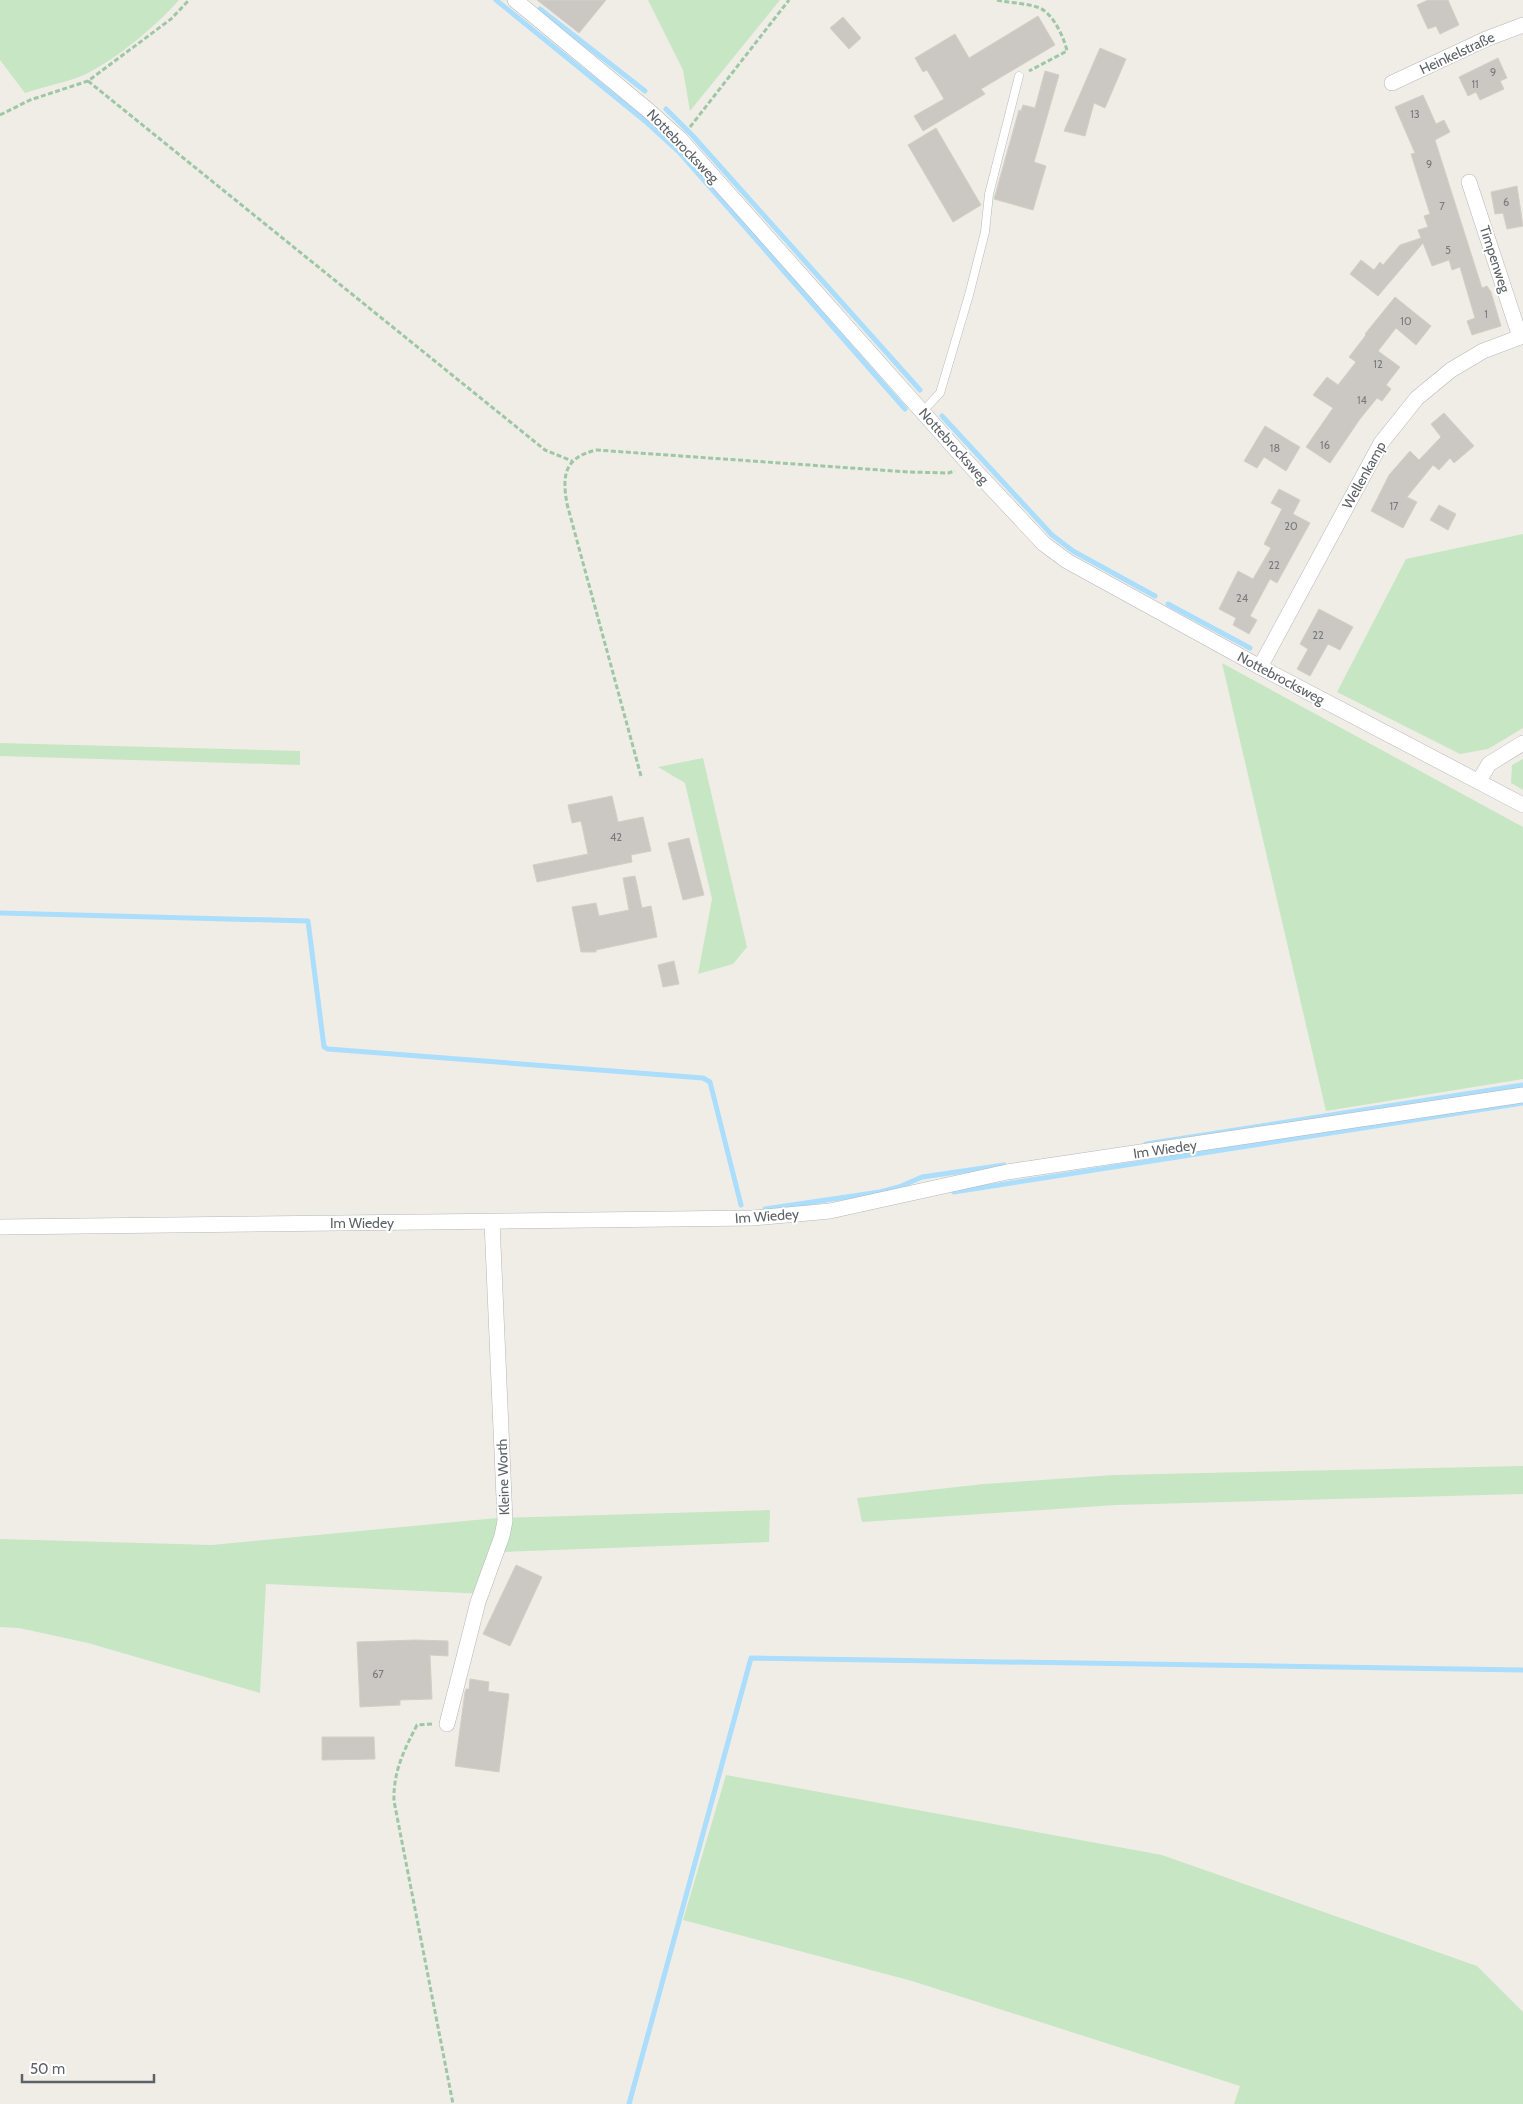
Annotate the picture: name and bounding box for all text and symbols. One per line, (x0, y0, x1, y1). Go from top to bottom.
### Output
street label: Heinkelstraße (1417, 28, 1497, 78)
house number: 9 (1490, 65, 1496, 79)
house number: 11 (1471, 77, 1479, 91)
street label: Nottebrocksweg (643, 105, 724, 188)
house number: 13 (1410, 107, 1420, 121)
house number: 9 (1426, 157, 1432, 171)
house number: 6 (1503, 195, 1509, 209)
house number: 7 (1439, 199, 1445, 213)
street label: Timpenweg (1476, 223, 1515, 296)
house number: 5 (1445, 243, 1451, 257)
house number: 1 (1484, 307, 1488, 321)
house number: 10 (1400, 314, 1412, 328)
house number: 12 (1373, 357, 1383, 371)
house number: 14 (1357, 393, 1368, 407)
street label: Nottebrocksweg (915, 404, 994, 489)
house number: 16 (1320, 438, 1330, 452)
street label: Wellenkamp (1338, 438, 1390, 512)
house number: 18 (1270, 441, 1280, 455)
house number: 17 (1389, 499, 1399, 513)
house number: 20 (1284, 519, 1298, 533)
house number: 22 (1268, 558, 1280, 572)
house number: 24 (1236, 591, 1249, 605)
house number: 22 (1312, 628, 1324, 642)
street label: Nottebrocksweg (1234, 647, 1329, 709)
house number: 42 (610, 830, 622, 844)
street label: Im Wiedey (1132, 1136, 1198, 1162)
street label: Im Wiedey (734, 1205, 800, 1227)
street label: Im Wiedey (330, 1214, 394, 1232)
street label: Kleine Worth (493, 1438, 513, 1516)
house number: 67 (372, 1667, 384, 1681)
scale bar (22, 2052, 155, 2084)
text: 50 m (30, 2060, 65, 2078)

